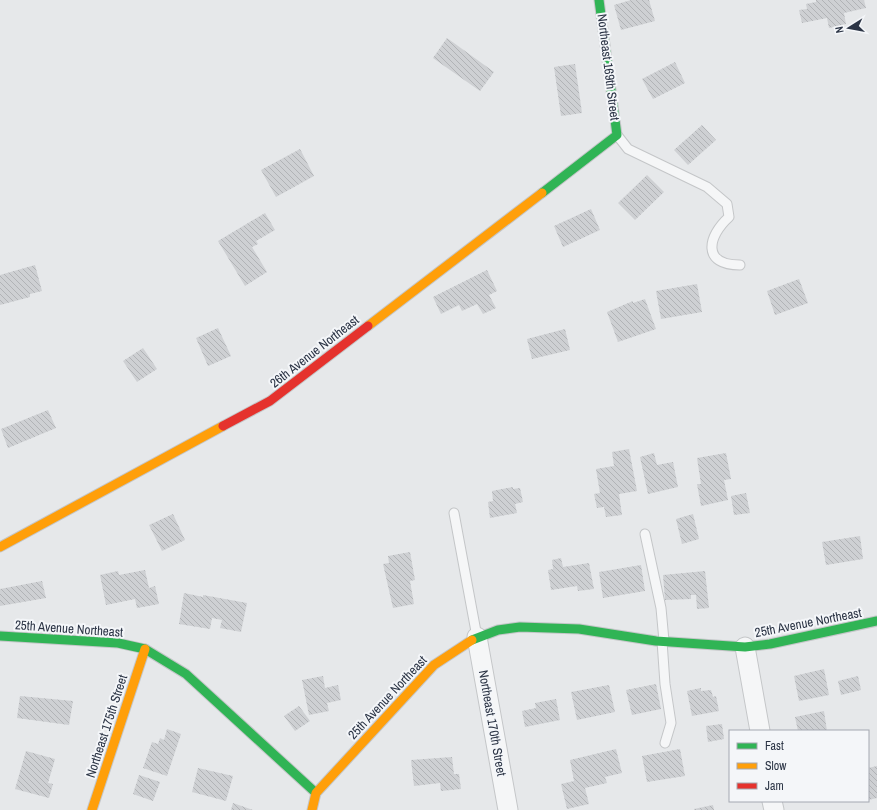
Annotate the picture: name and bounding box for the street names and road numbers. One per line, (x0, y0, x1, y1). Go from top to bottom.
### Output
street label: Northeast 169th Street (594, 13, 623, 121)
street label: 26th Avenue Northeast (266, 311, 362, 391)
street label: 25th Avenue Northeast (753, 604, 863, 641)
street label: 25th Avenue Northeast (14, 616, 124, 641)
street label: 25th Avenue Northeast (344, 652, 431, 743)
street label: Northeast 170th Street (475, 669, 510, 777)
street label: Northeast 175th Street (82, 672, 131, 780)

